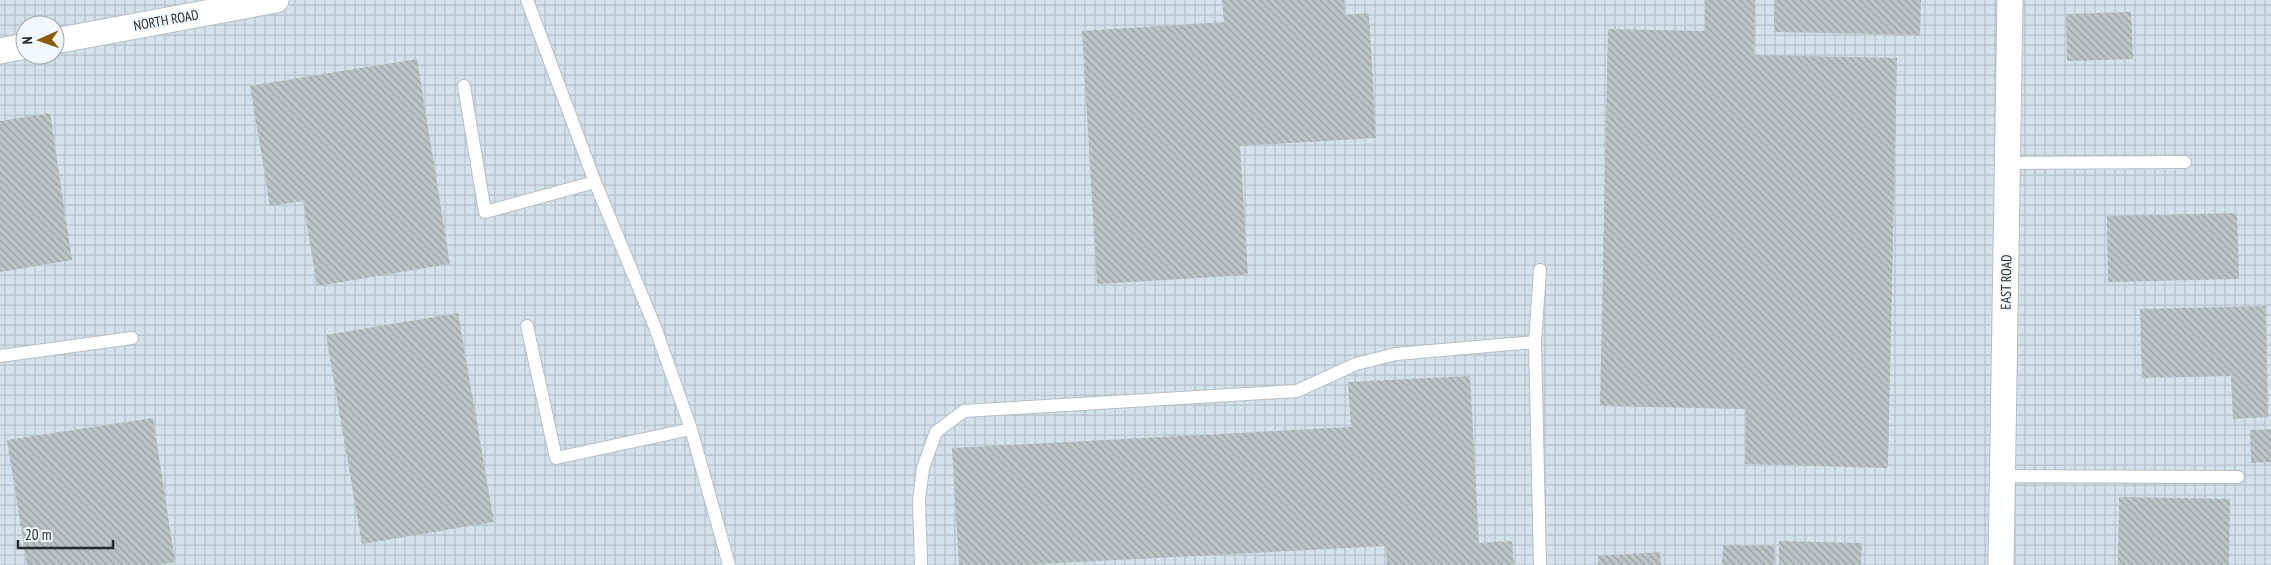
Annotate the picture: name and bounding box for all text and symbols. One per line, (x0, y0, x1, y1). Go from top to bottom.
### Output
street label: NORTH ROAD (132, 5, 200, 35)
north arrow (15, 15, 65, 65)
text: N (18, 36, 36, 45)
street label: EAST ROAD (1997, 254, 2015, 310)
scale bar (18, 518, 112, 550)
text: 20 m (25, 525, 51, 544)

